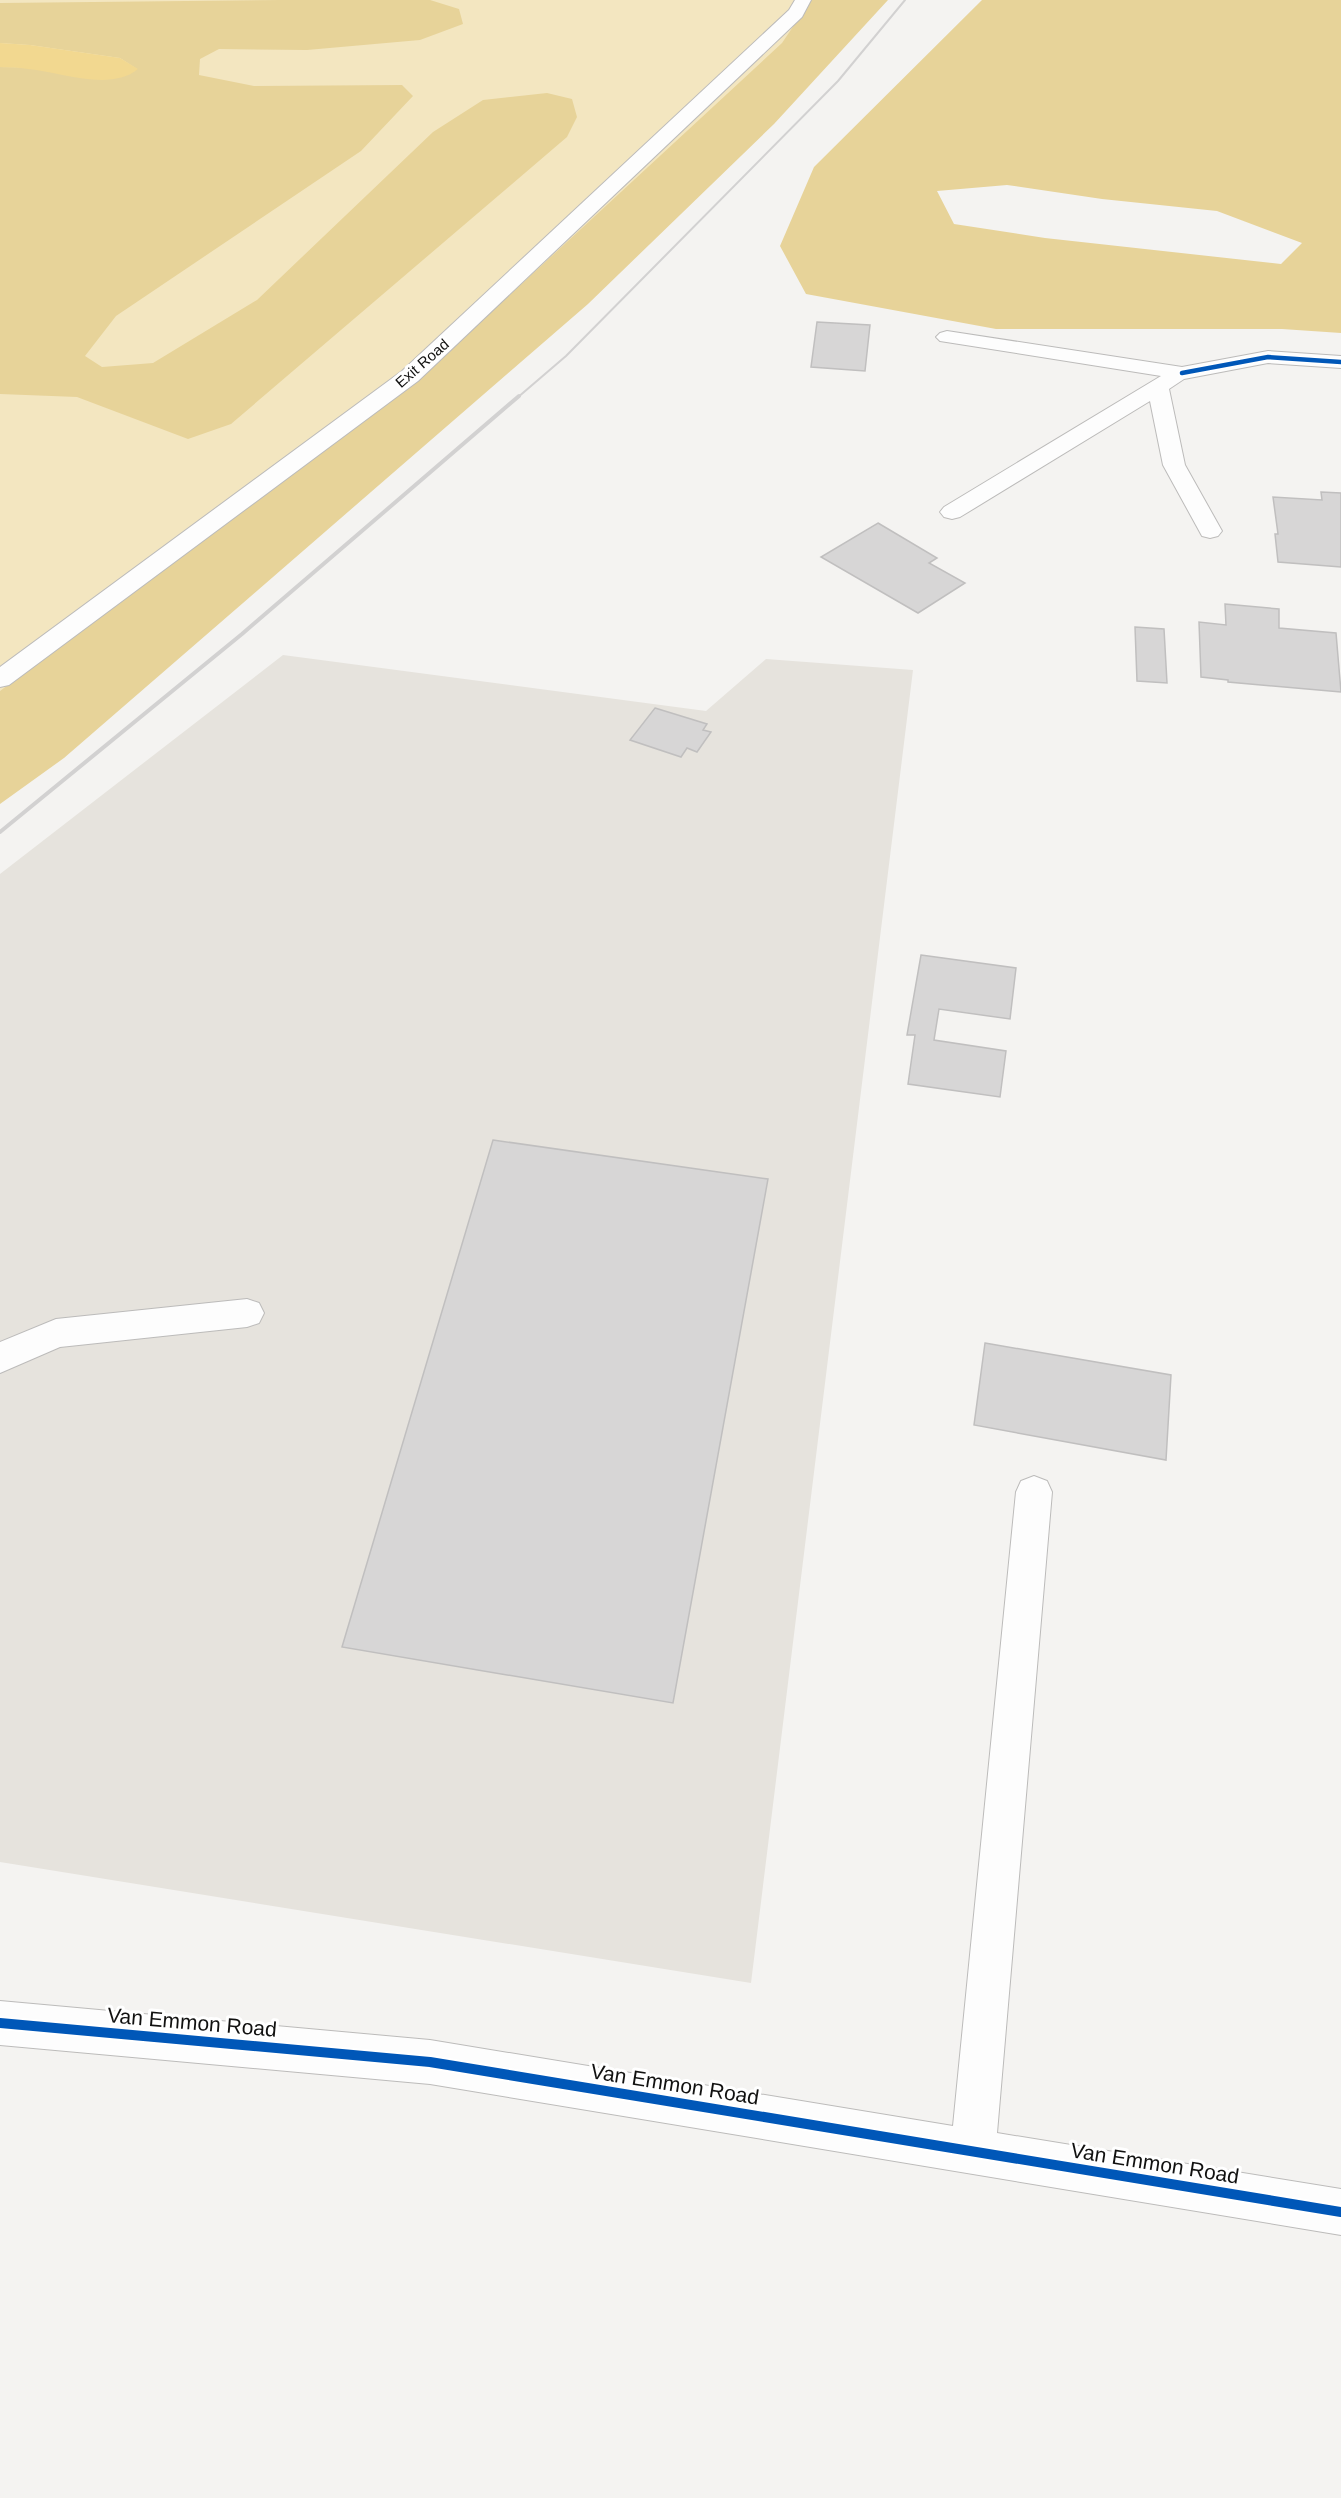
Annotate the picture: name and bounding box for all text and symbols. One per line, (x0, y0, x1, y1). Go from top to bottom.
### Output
street label: Exit Road (392, 335, 452, 391)
street label: Van Emmon Road (106, 2003, 278, 2041)
street label: Van Emmon Road (589, 2059, 761, 2109)
street label: Van Emmon Road (1069, 2138, 1241, 2188)

